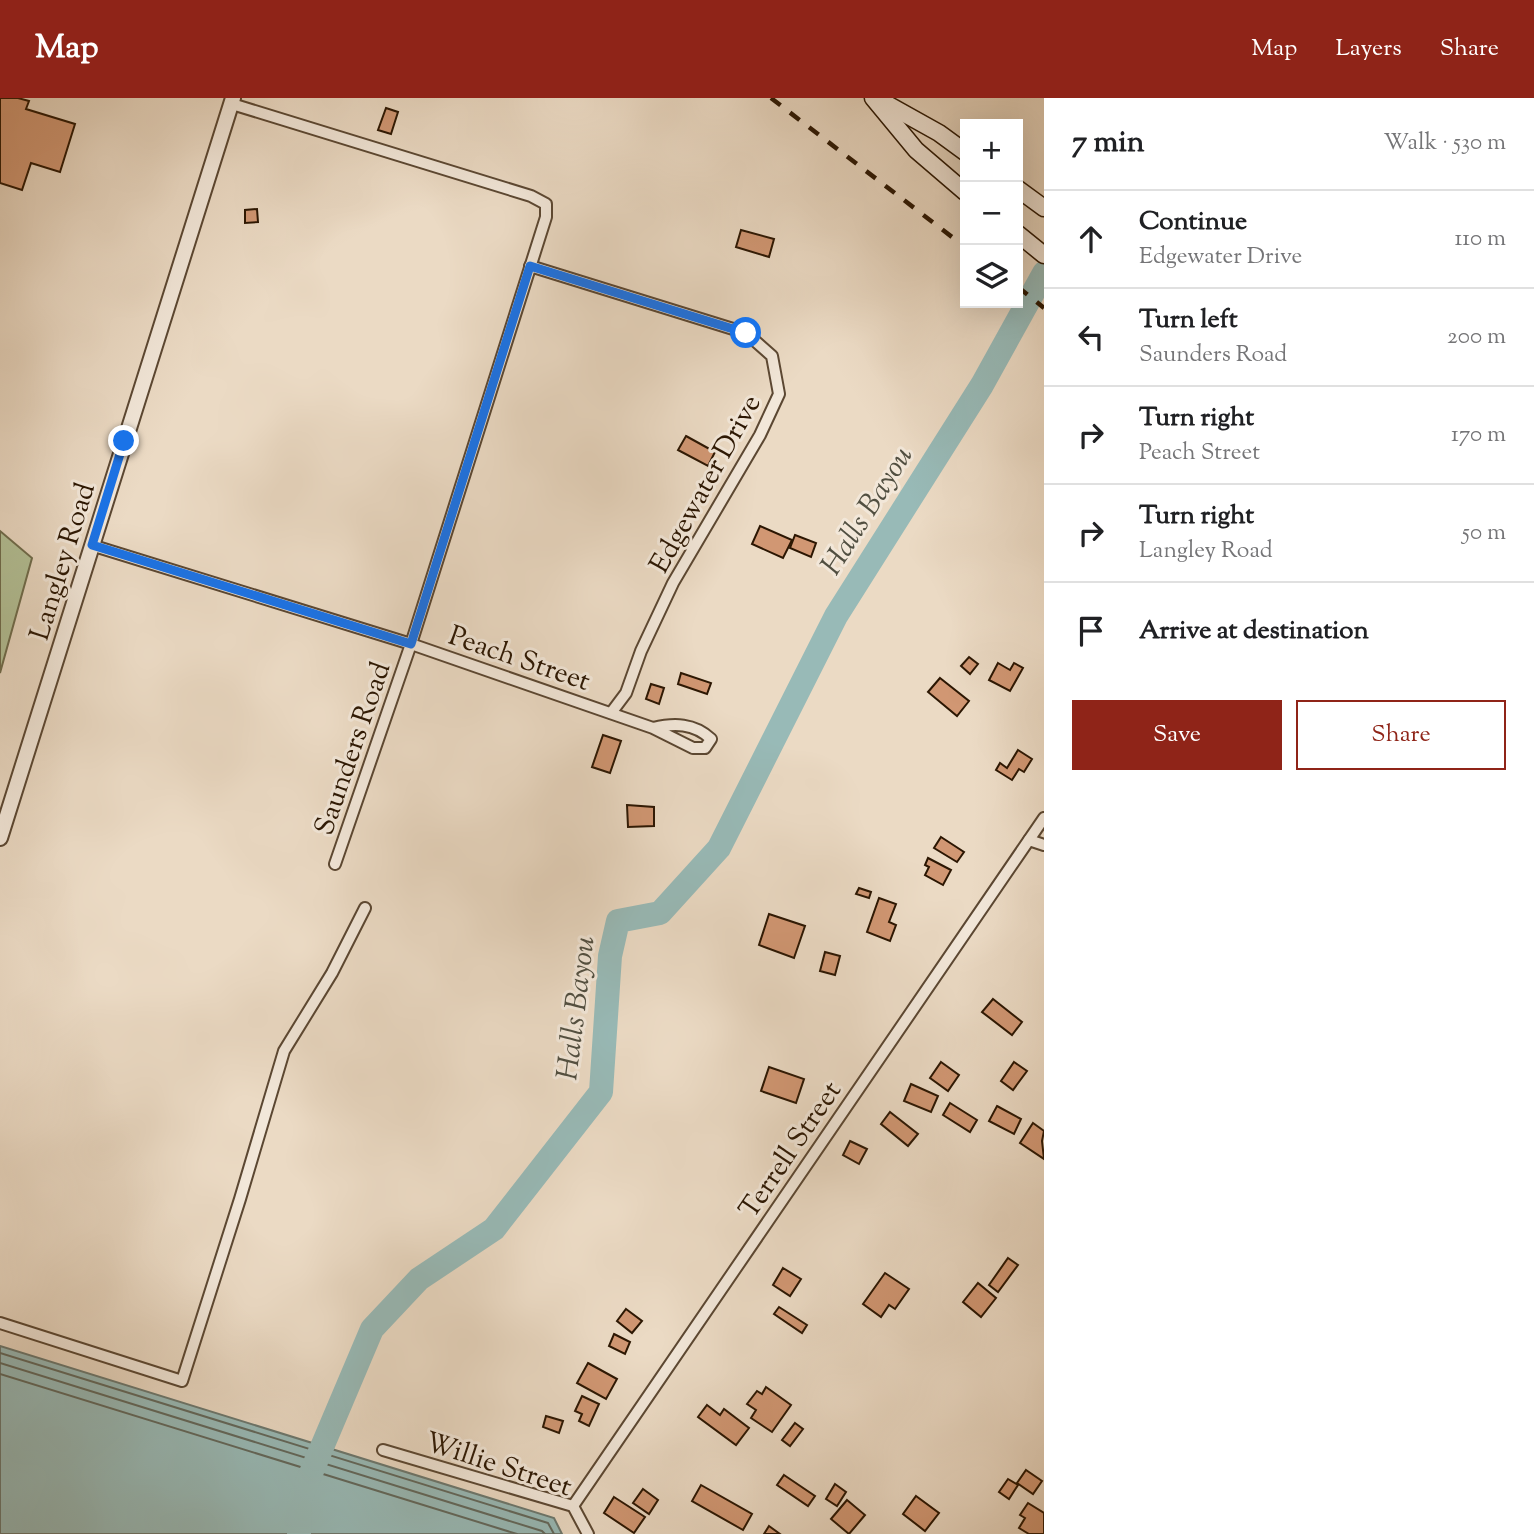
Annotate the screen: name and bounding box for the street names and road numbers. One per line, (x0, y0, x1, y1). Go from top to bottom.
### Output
street label: Edgewater Drive (641, 388, 772, 581)
street label: Langley Road (21, 478, 107, 646)
street label: Peach Street (443, 617, 596, 703)
street label: Saunders Road (306, 657, 402, 841)
street label: Terrell Street (731, 1074, 852, 1227)
street label: Willie Street (420, 1423, 577, 1509)

